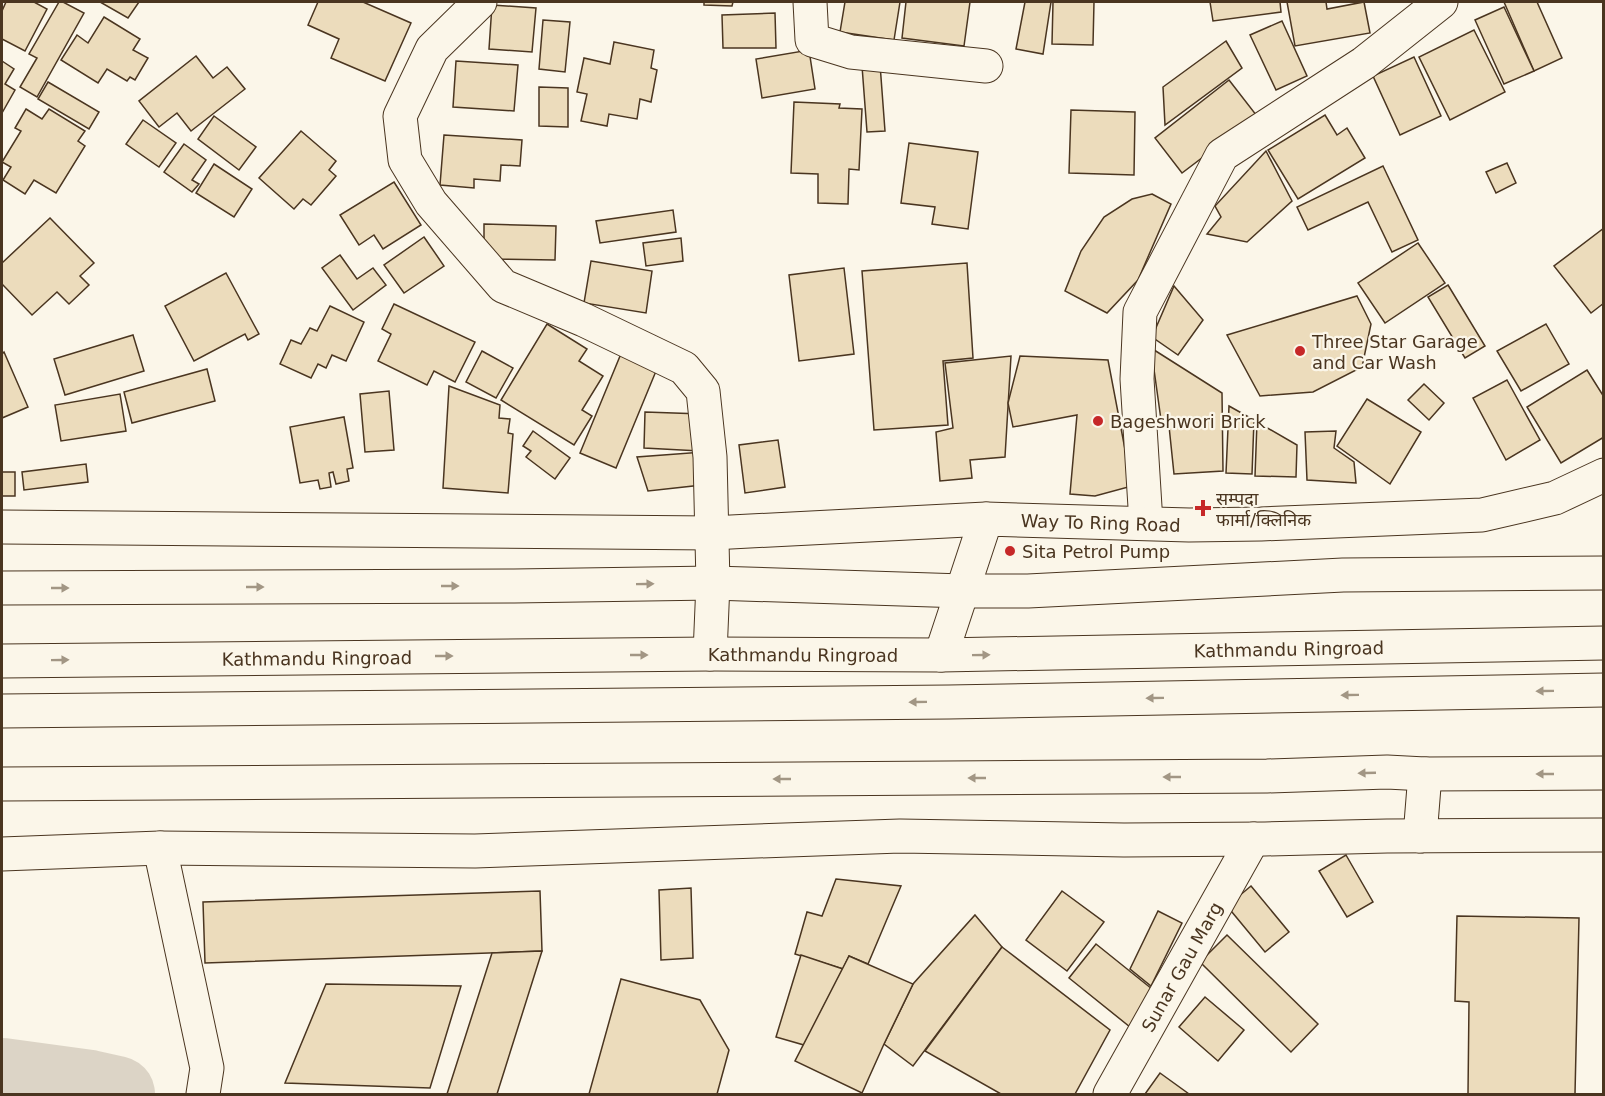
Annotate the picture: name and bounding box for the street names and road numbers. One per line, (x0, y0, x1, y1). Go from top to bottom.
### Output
street label: Way To Ring Road (1020, 510, 1181, 535)
street label: Kathmandu Ringroad (1193, 636, 1384, 661)
street label: Kathmandu Ringroad (708, 643, 898, 665)
street label: Kathmandu Ringroad (222, 646, 412, 669)
street label: Sunar Gau Marg (1137, 898, 1226, 1035)

